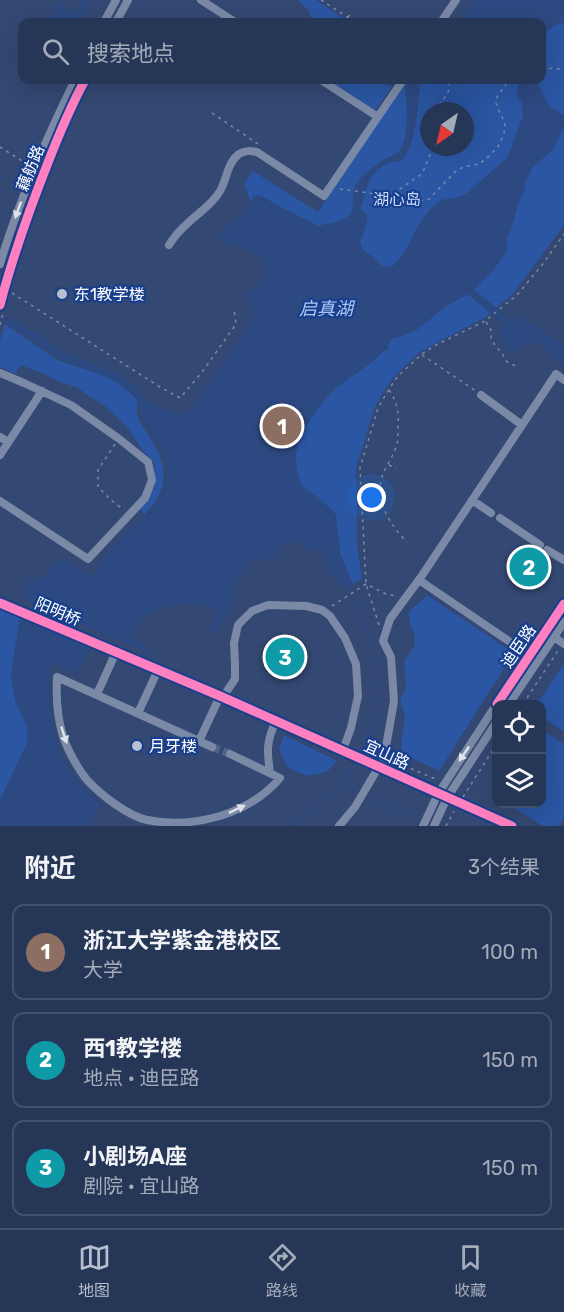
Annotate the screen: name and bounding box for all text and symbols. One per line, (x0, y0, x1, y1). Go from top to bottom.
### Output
search box (18, 18, 546, 84)
icon: search (39, 35, 72, 68)
text: 搜索地点 (87, 40, 175, 67)
north arrow (420, 102, 474, 156)
street label: 藕舫路 (13, 142, 48, 194)
park label: 湖心岛 (373, 190, 421, 209)
one-way arrow (13, 201, 23, 219)
place label: 东1教学楼 (74, 285, 145, 304)
marker: 东1教学楼 (55, 287, 69, 301)
water label: 启真湖 (299, 298, 356, 320)
pin: 1 (262, 404, 302, 448)
your location (357, 483, 386, 512)
pin: 2 (510, 544, 548, 590)
street label: 阳明桥 (32, 593, 84, 630)
street label: 迪臣路 (497, 621, 540, 671)
pin: 3 (266, 634, 304, 680)
map controls (492, 700, 546, 808)
button: locate (492, 700, 546, 754)
one-way arrow (59, 726, 69, 744)
street label: 宜山路 (361, 736, 413, 773)
place label: 月牙楼 (149, 737, 197, 756)
marker: 月牙楼 (130, 739, 144, 753)
one-way arrow (459, 746, 470, 762)
button: layers (492, 754, 546, 808)
one-way arrow (228, 805, 245, 814)
text: 附近 (24, 853, 76, 884)
text: 3个结果 (468, 855, 540, 879)
text: 浙江大学紫金港校区 (83, 927, 281, 954)
text: 1 (41, 940, 50, 964)
text: 100 m (481, 940, 538, 964)
text: 大学 (83, 958, 123, 982)
text: 西1教学楼 (83, 1035, 182, 1062)
text: 2 (39, 1048, 52, 1072)
text: 150 m (482, 1048, 538, 1072)
text: 地点 · 迪臣路 (83, 1066, 199, 1090)
text: 小剧场A座 (83, 1143, 187, 1170)
text: 3 (39, 1156, 52, 1180)
text: 150 m (482, 1156, 538, 1180)
text: 剧院 · 宜山路 (83, 1174, 199, 1198)
tab: 地图 (78, 1241, 111, 1301)
tab: 路线 (266, 1241, 299, 1301)
tab: 收藏 (454, 1241, 487, 1301)

